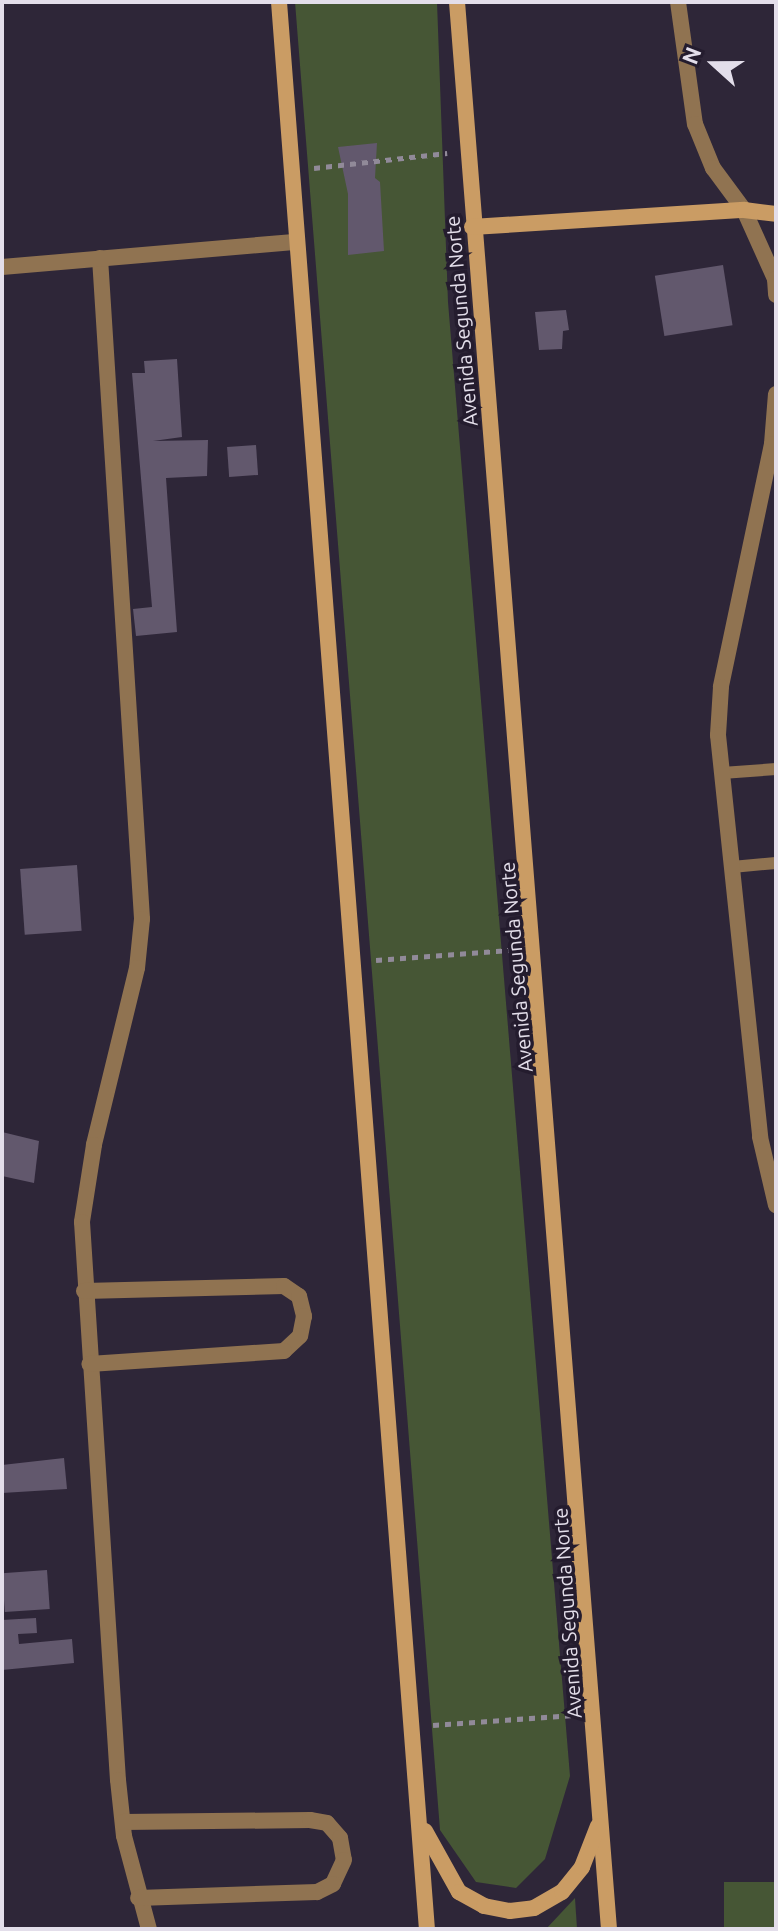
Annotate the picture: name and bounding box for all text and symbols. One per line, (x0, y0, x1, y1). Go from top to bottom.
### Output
north arrow (674, 24, 754, 104)
text: N (677, 43, 706, 67)
street label: Avenida Segunda Norte (440, 215, 482, 427)
street label: Avenida Segunda Norte (495, 861, 537, 1073)
street label: Avenida Segunda Norte (548, 1507, 586, 1719)

